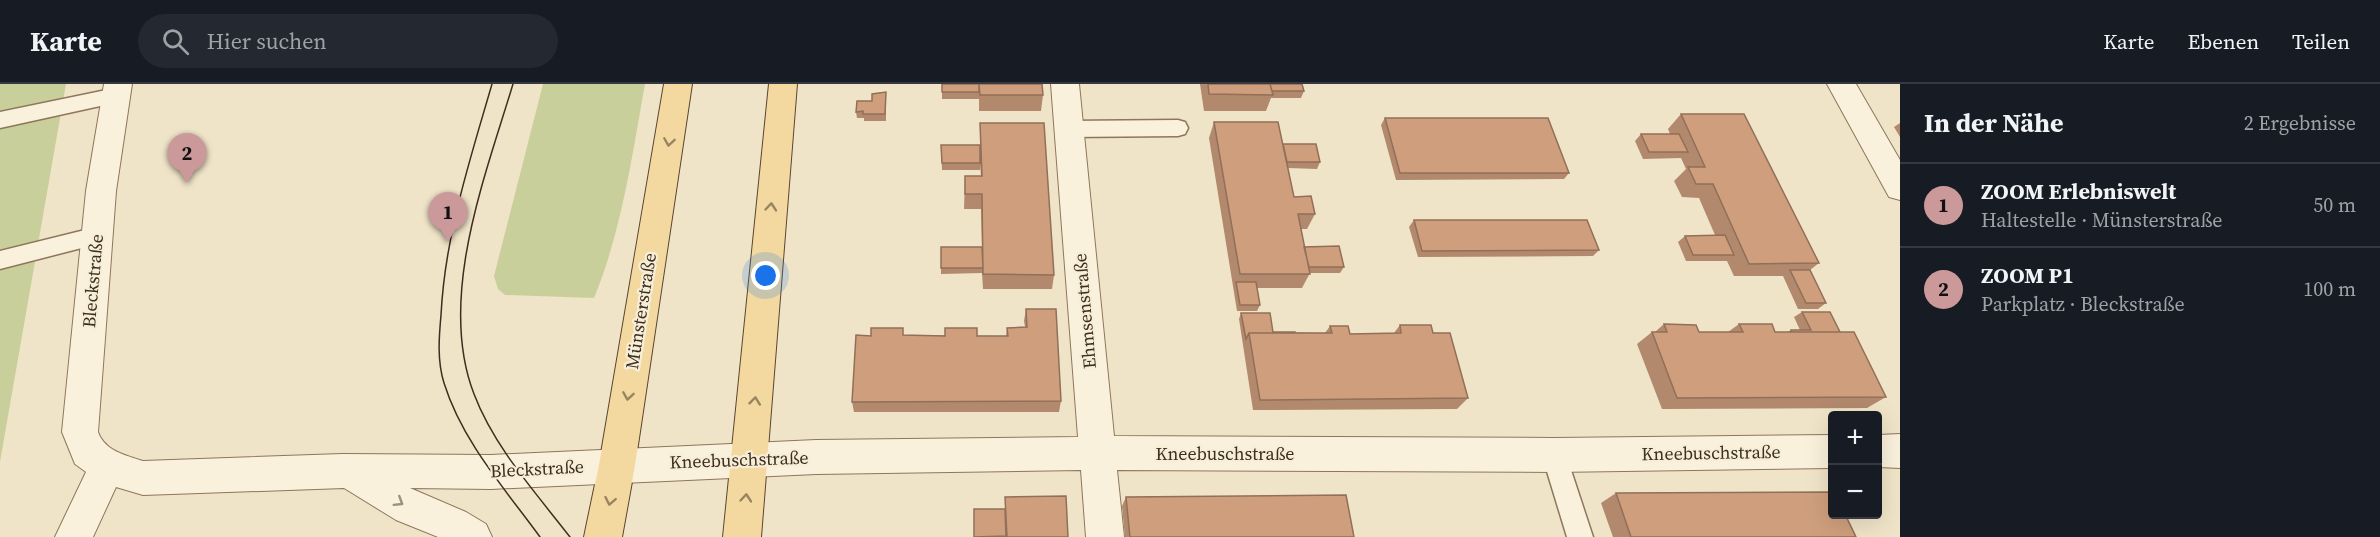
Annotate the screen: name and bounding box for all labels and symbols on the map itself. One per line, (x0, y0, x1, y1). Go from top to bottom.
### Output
pin: 2 (168, 134, 207, 183)
one-way arrow (663, 136, 676, 146)
pin: 1 (428, 192, 468, 242)
one-way arrow (764, 203, 777, 212)
street label: Bleckstraße (76, 233, 109, 329)
street label: Münsterstraße (619, 251, 662, 371)
street label: Ehmsenstraße (1067, 252, 1102, 370)
your location (751, 261, 780, 290)
one-way arrow (622, 392, 634, 401)
one-way arrow (748, 397, 760, 406)
street label: Kneebuschstraße (1641, 439, 1781, 466)
street label: Kneebuschstraße (1155, 441, 1295, 466)
street label: Kneebuschstraße (669, 445, 809, 474)
street label: Bleckstraße (489, 454, 585, 483)
one-way arrow (393, 494, 403, 506)
one-way arrow (739, 494, 752, 503)
one-way arrow (604, 496, 617, 506)

